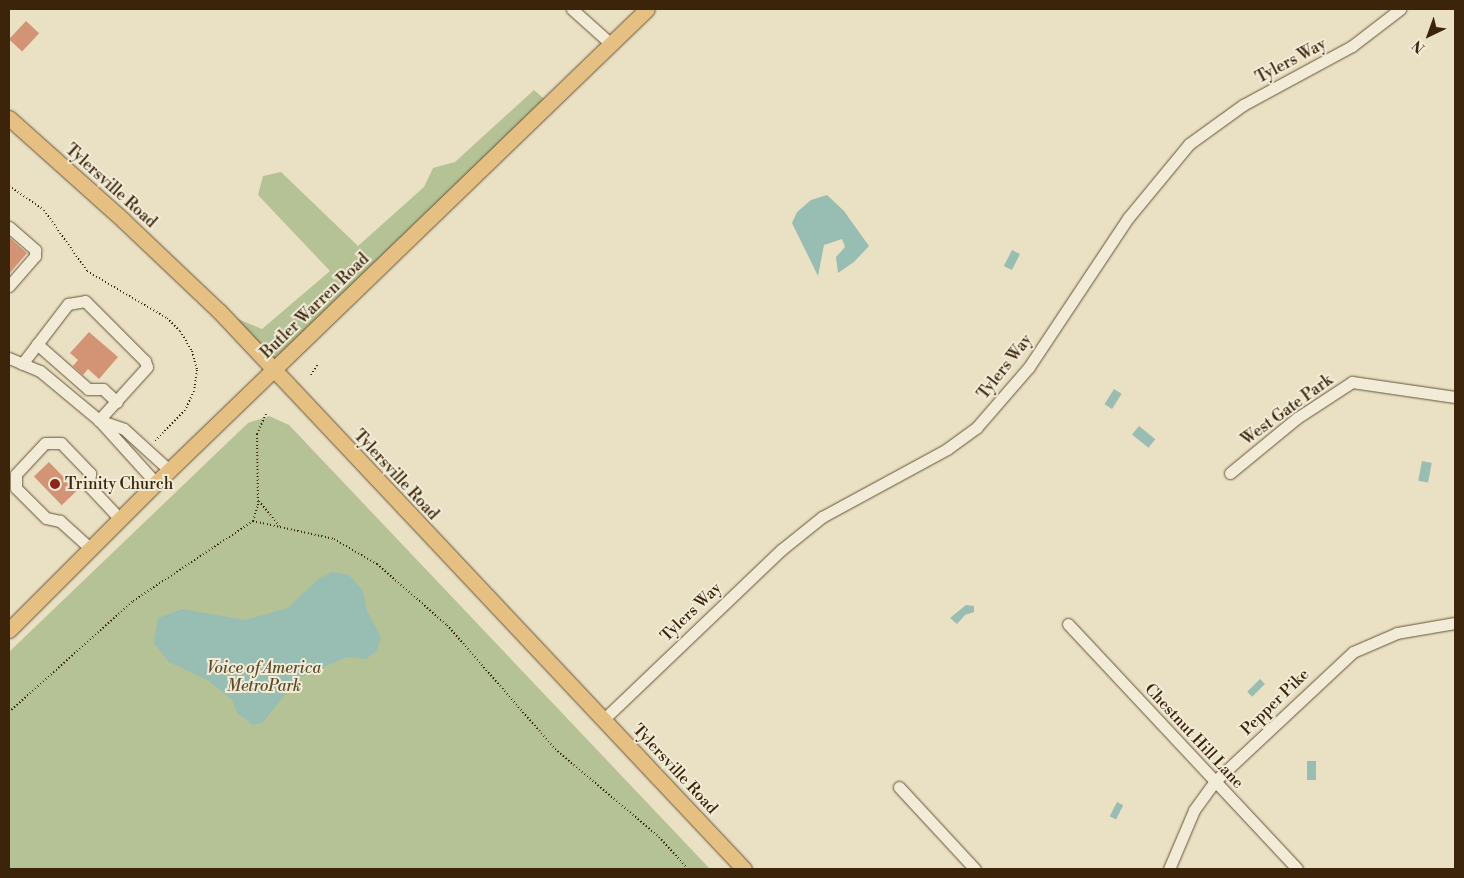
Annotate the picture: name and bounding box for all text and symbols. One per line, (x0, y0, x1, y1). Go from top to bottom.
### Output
north arrow (1404, 10, 1454, 60)
street label: Tylers Way (1253, 34, 1329, 88)
text: N (1409, 36, 1429, 57)
street label: Tylersville Road (62, 140, 160, 232)
street label: Butler Warren Road (257, 249, 373, 363)
street label: Tylers Way (974, 331, 1036, 403)
street label: West Gate Park (1238, 371, 1336, 449)
street label: Tylersville Road (349, 426, 443, 524)
place label: Trinity Church (65, 474, 173, 494)
marker: Trinity Church (49, 478, 61, 490)
street label: Tylers Way (657, 578, 725, 646)
park label: Voice of America MetroPark (207, 658, 321, 696)
street label: Pepper Pike (1237, 665, 1313, 739)
street label: Chestnut Hill Lane (1141, 680, 1247, 792)
street label: Tylersville Road (628, 720, 722, 818)

